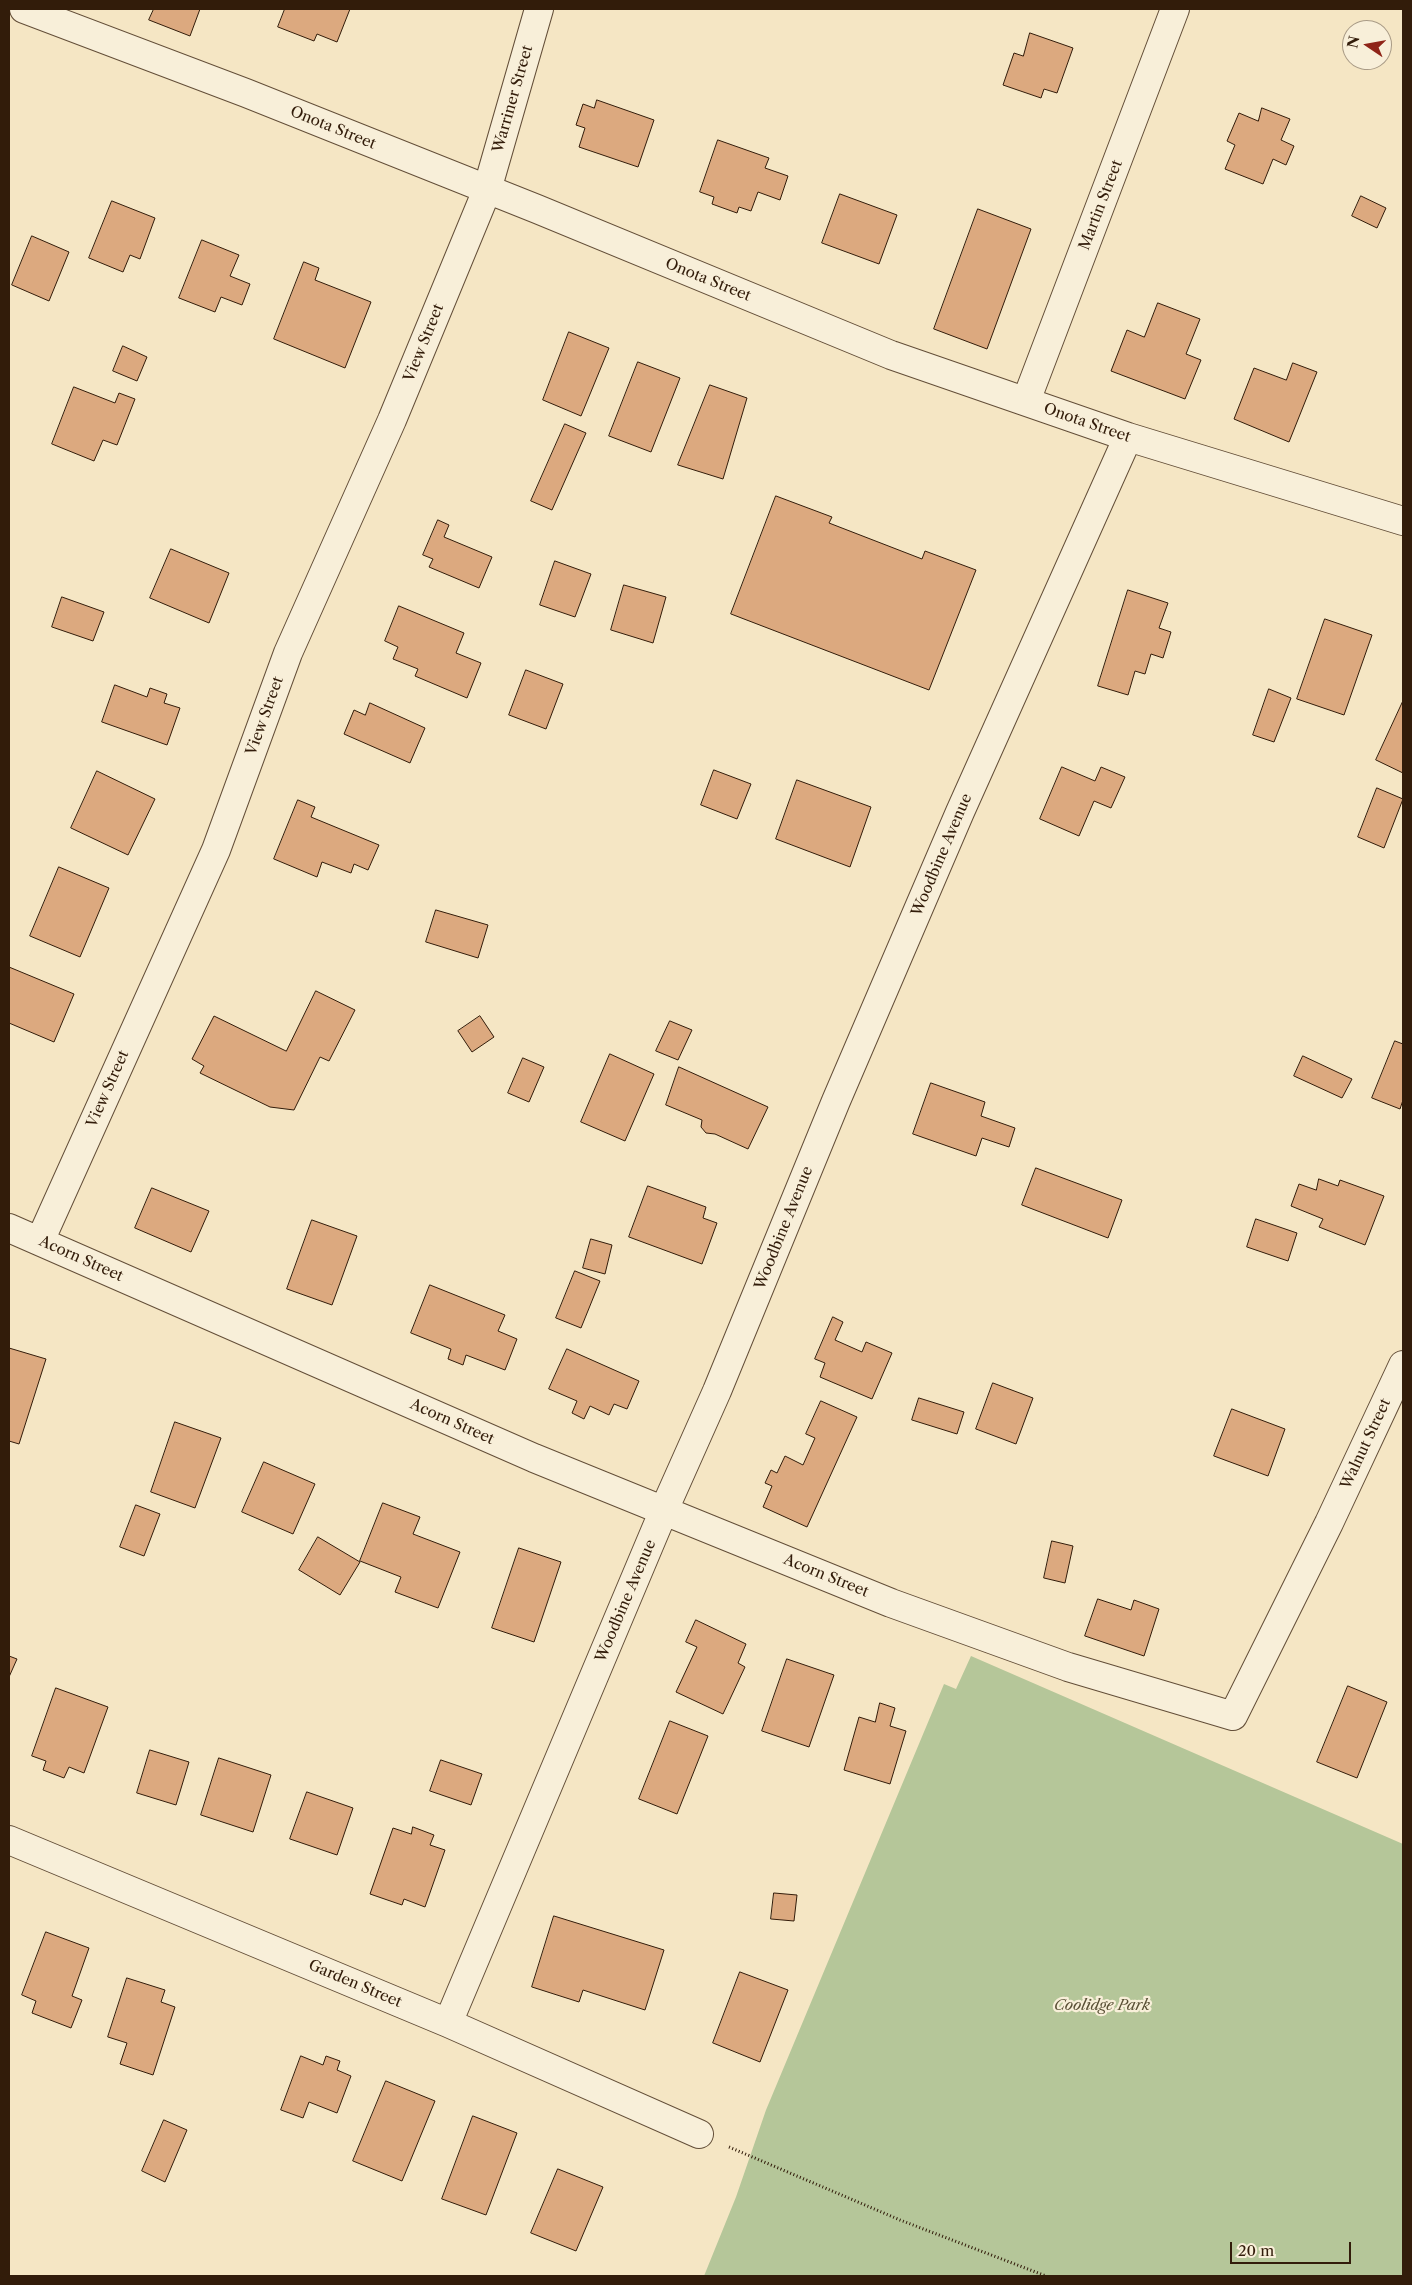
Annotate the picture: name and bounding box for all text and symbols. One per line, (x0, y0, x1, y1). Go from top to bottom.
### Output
north arrow (1342, 20, 1392, 70)
text: N (1343, 34, 1363, 50)
street label: Warriner Street (489, 43, 537, 155)
street label: Onota Street (288, 103, 378, 153)
street label: Martin Street (1076, 157, 1126, 253)
street label: Onota Street (663, 255, 753, 305)
street label: View Street (400, 301, 448, 385)
street label: Onota Street (1041, 400, 1133, 446)
street label: View Street (242, 674, 288, 758)
street label: Woodbine Avenue (908, 791, 976, 919)
street label: View Street (83, 1048, 133, 1130)
street label: Woodbine Avenue (751, 1164, 817, 1292)
street label: Acorn Street (36, 1232, 126, 1286)
street label: Acorn Street (407, 1395, 497, 1449)
street label: Walnut Street (1337, 1396, 1395, 1492)
street label: Woodbine Avenue (592, 1537, 660, 1665)
street label: Acorn Street (781, 1551, 871, 1601)
street label: Garden Street (306, 1956, 404, 2012)
park label: Coolidge Park (1054, 1997, 1150, 2015)
scale bar (1232, 2232, 1353, 2264)
text: 20 m (1238, 2241, 1274, 2260)

